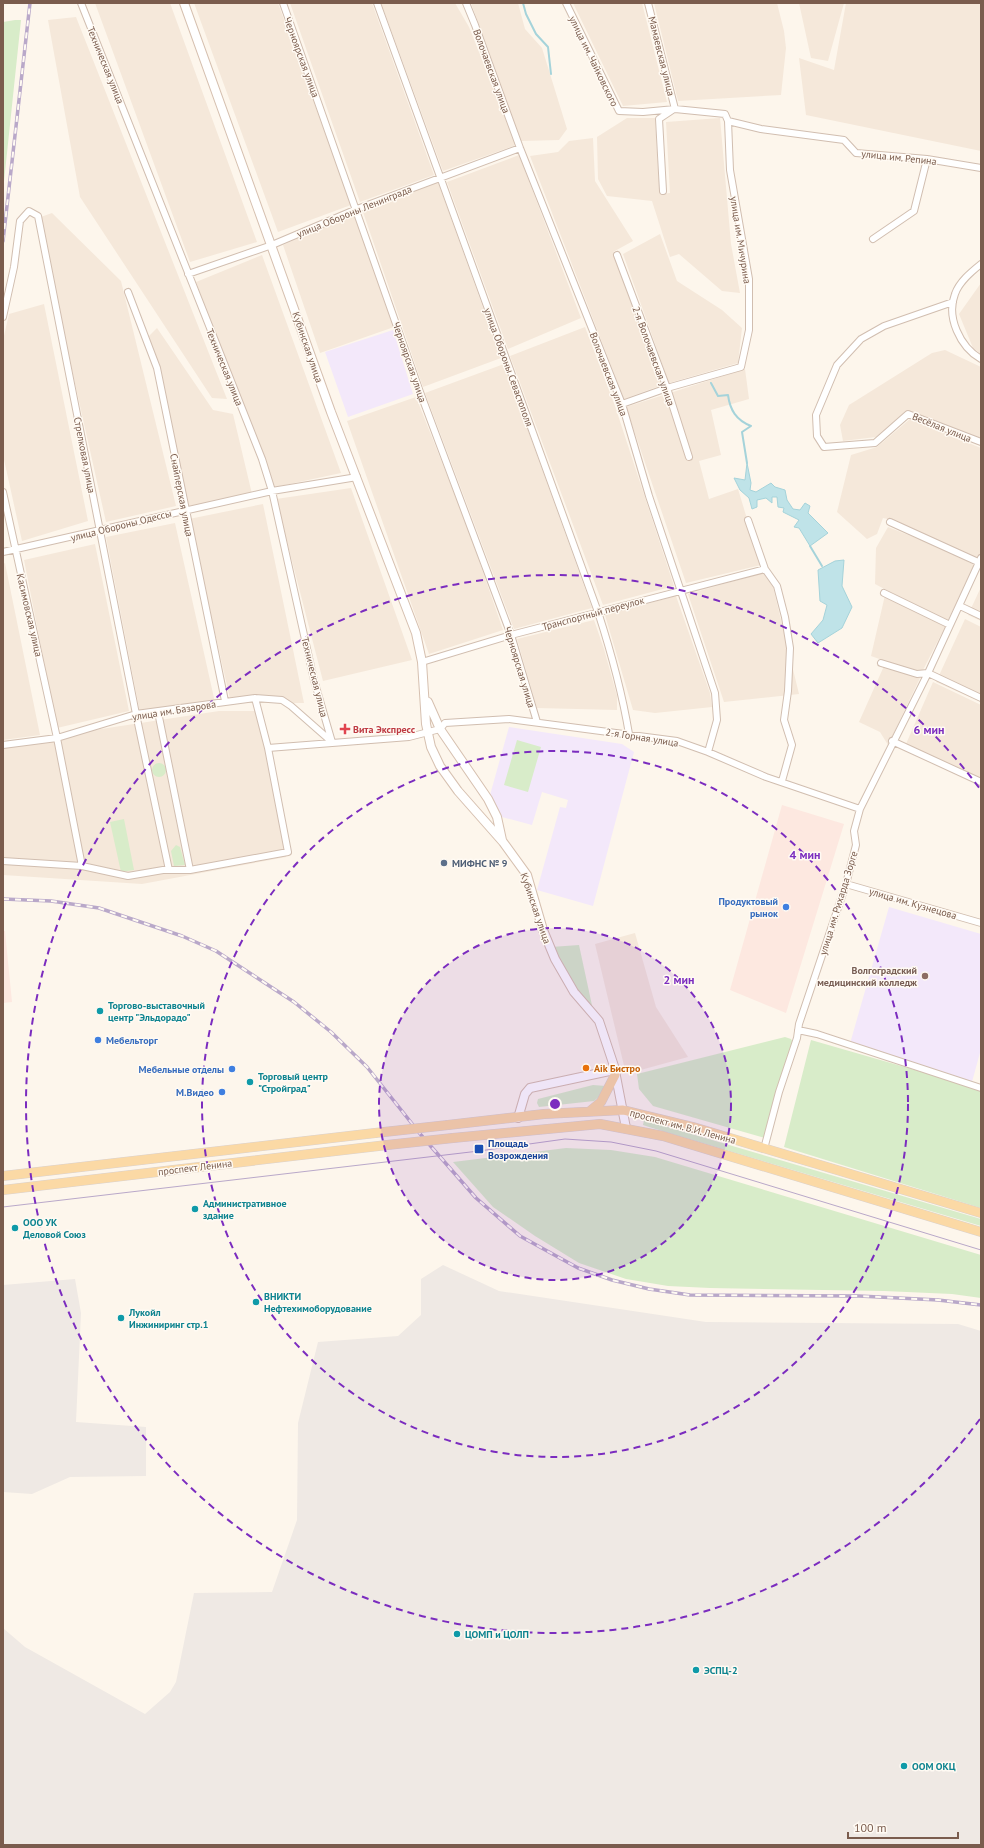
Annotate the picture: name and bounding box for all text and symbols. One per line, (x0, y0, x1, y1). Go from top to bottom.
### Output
street label: улица им. Чайковского (566, 14, 621, 109)
street label: Черноярская улица (281, 15, 322, 99)
street label: Мамаевская улица (645, 15, 678, 97)
street label: Техническая улица (84, 25, 127, 106)
street label: Волочаевская улица (470, 27, 513, 115)
street label: улица им. Репина (861, 147, 937, 168)
street label: улица Обороны Ленинграда (295, 182, 414, 241)
street label: улица им. Мичурина (727, 195, 754, 285)
street label: 2-я Волочаевская улица (629, 305, 678, 408)
street label: улица Обороны Севастополя (481, 306, 536, 429)
street label: Кубинская улица (289, 310, 326, 384)
street label: Черноярская улица (390, 320, 429, 404)
street label: Техническая улица (203, 327, 246, 408)
street label: Волочаевская улица (587, 330, 630, 418)
street label: Весёлая улица (910, 410, 973, 445)
street label: Стрелковая улица (71, 416, 98, 494)
street label: Снайперская улица (167, 452, 196, 538)
street label: улица Обороны Одессы (69, 507, 173, 544)
street label: Касимовская улица (14, 572, 45, 658)
street label: Транспортный переулок (541, 594, 646, 633)
street label: Черноярская улица (501, 625, 538, 710)
street label: Техническая улица (298, 636, 331, 719)
street label: улица им. Базарова (131, 697, 217, 724)
text: 6 мин (914, 722, 944, 737)
place label: Вита Экспресс (353, 723, 416, 736)
marker: Вита Экспресс (340, 724, 350, 734)
street label: 2-я Горная улица (604, 725, 679, 750)
text: 4 мин (790, 847, 820, 862)
street label: улица им. Рихарда Зорге (816, 850, 860, 957)
place label: МИФНС № 9 (452, 857, 508, 870)
marker: МИФНС № 9 (439, 858, 449, 868)
street label: Кубинская улица (517, 871, 554, 945)
street label: улица им. Кузнецова (868, 885, 958, 922)
place label: Продуктовый рынок (718, 895, 778, 920)
marker: Продуктовый рынок (781, 902, 791, 912)
place label: Волгоградский медицинский колледж (817, 964, 917, 989)
marker: Волгоградский медицинский колледж (920, 971, 930, 981)
text: 2 мин (664, 972, 694, 987)
place label: Торгово-выставочный центр "Эльдорадо" (108, 999, 205, 1024)
marker: Торгово-выставочный центр "Эльдорадо" (95, 1006, 105, 1016)
place label: Мебельторг (106, 1034, 158, 1047)
marker: Мебельторг (93, 1035, 103, 1045)
place label: Aik Бистро (594, 1062, 641, 1075)
place label: Мебельные отделы (139, 1063, 224, 1076)
marker: Aik Бистро (581, 1063, 591, 1073)
marker: Мебельные отделы (227, 1064, 237, 1074)
place label: Торговый центр "Стройград" (258, 1070, 328, 1095)
marker: Торговый центр "Стройград" (245, 1077, 255, 1087)
place label: М.Видео (176, 1086, 215, 1099)
marker: М.Видео (217, 1087, 227, 1097)
centre of rings (548, 1097, 562, 1111)
street label: проспект им. В.И. Ленина (628, 1106, 737, 1147)
place label: Площадь Возрождения (488, 1137, 548, 1162)
marker: Площадь Возрождения (473, 1143, 485, 1155)
street label: проспект Ленина (157, 1156, 233, 1178)
place label: Административное здание (203, 1197, 287, 1222)
marker: Административное здание (190, 1204, 200, 1214)
place label: ООО УК Деловой Союз (23, 1216, 86, 1241)
marker: ООО УК Деловой Союз (10, 1223, 20, 1233)
place label: ВНИКТИ Нефтехимоборудование (264, 1290, 372, 1315)
marker: ВНИКТИ Нефтехимоборудование (251, 1297, 261, 1307)
place label: Лукойл Инжиниринг стр.1 (128, 1306, 208, 1331)
marker: Лукойл Инжиниринг стр.1 (116, 1313, 126, 1323)
place label: ЦОМП и ЦОЛП (465, 1628, 529, 1641)
marker: ЦОМП и ЦОЛП (452, 1629, 462, 1639)
place label: ЭСПЦ-2 (704, 1664, 738, 1677)
marker: ЭСПЦ-2 (691, 1665, 701, 1675)
place label: ООМ ОКЦ (912, 1760, 956, 1773)
marker: ООМ ОКЦ (899, 1761, 909, 1771)
scale bar (848, 1814, 958, 1840)
text: 100 m (854, 1820, 887, 1835)

